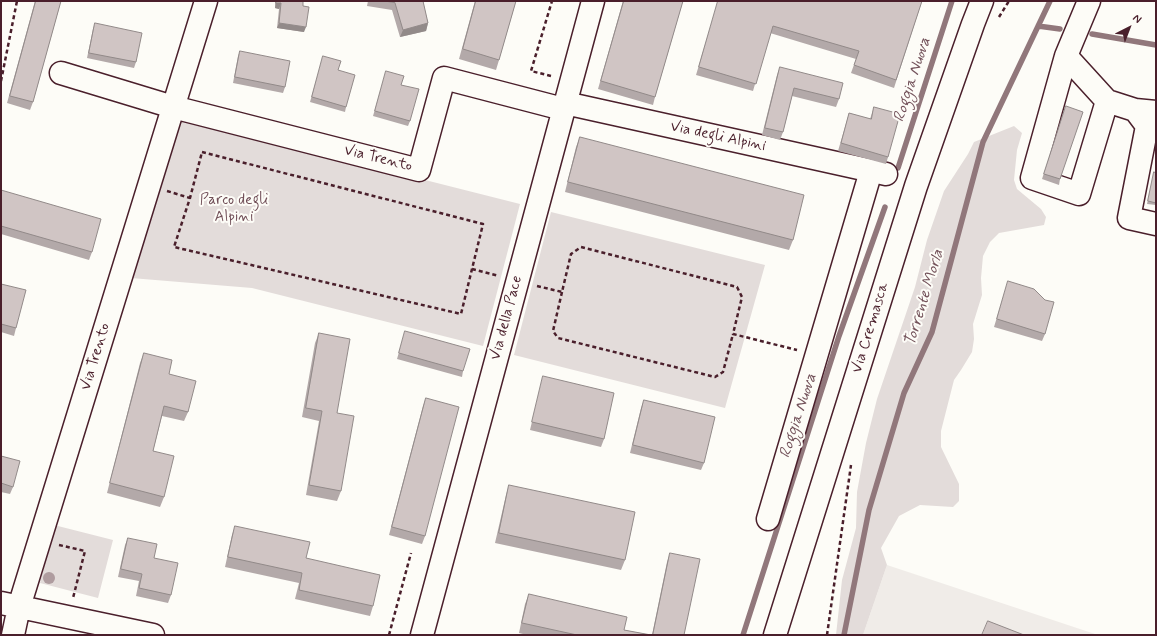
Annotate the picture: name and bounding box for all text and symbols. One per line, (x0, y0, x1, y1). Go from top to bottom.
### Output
north arrow (1109, 8, 1149, 48)
text: N (1130, 11, 1144, 27)
water label: Roggia Nuova (890, 35, 936, 125)
street label: Via degli Alpini (669, 118, 767, 156)
street label: Via Trento (342, 142, 414, 176)
park label: Parco degli Alpini (200, 192, 268, 227)
water label: Torrente Morla (901, 247, 949, 349)
street label: Via della Pace (487, 274, 527, 362)
street label: Via Cremasca (849, 280, 893, 376)
street label: Via Trento (77, 321, 115, 393)
water label: Roggia Nuova (776, 371, 822, 461)

